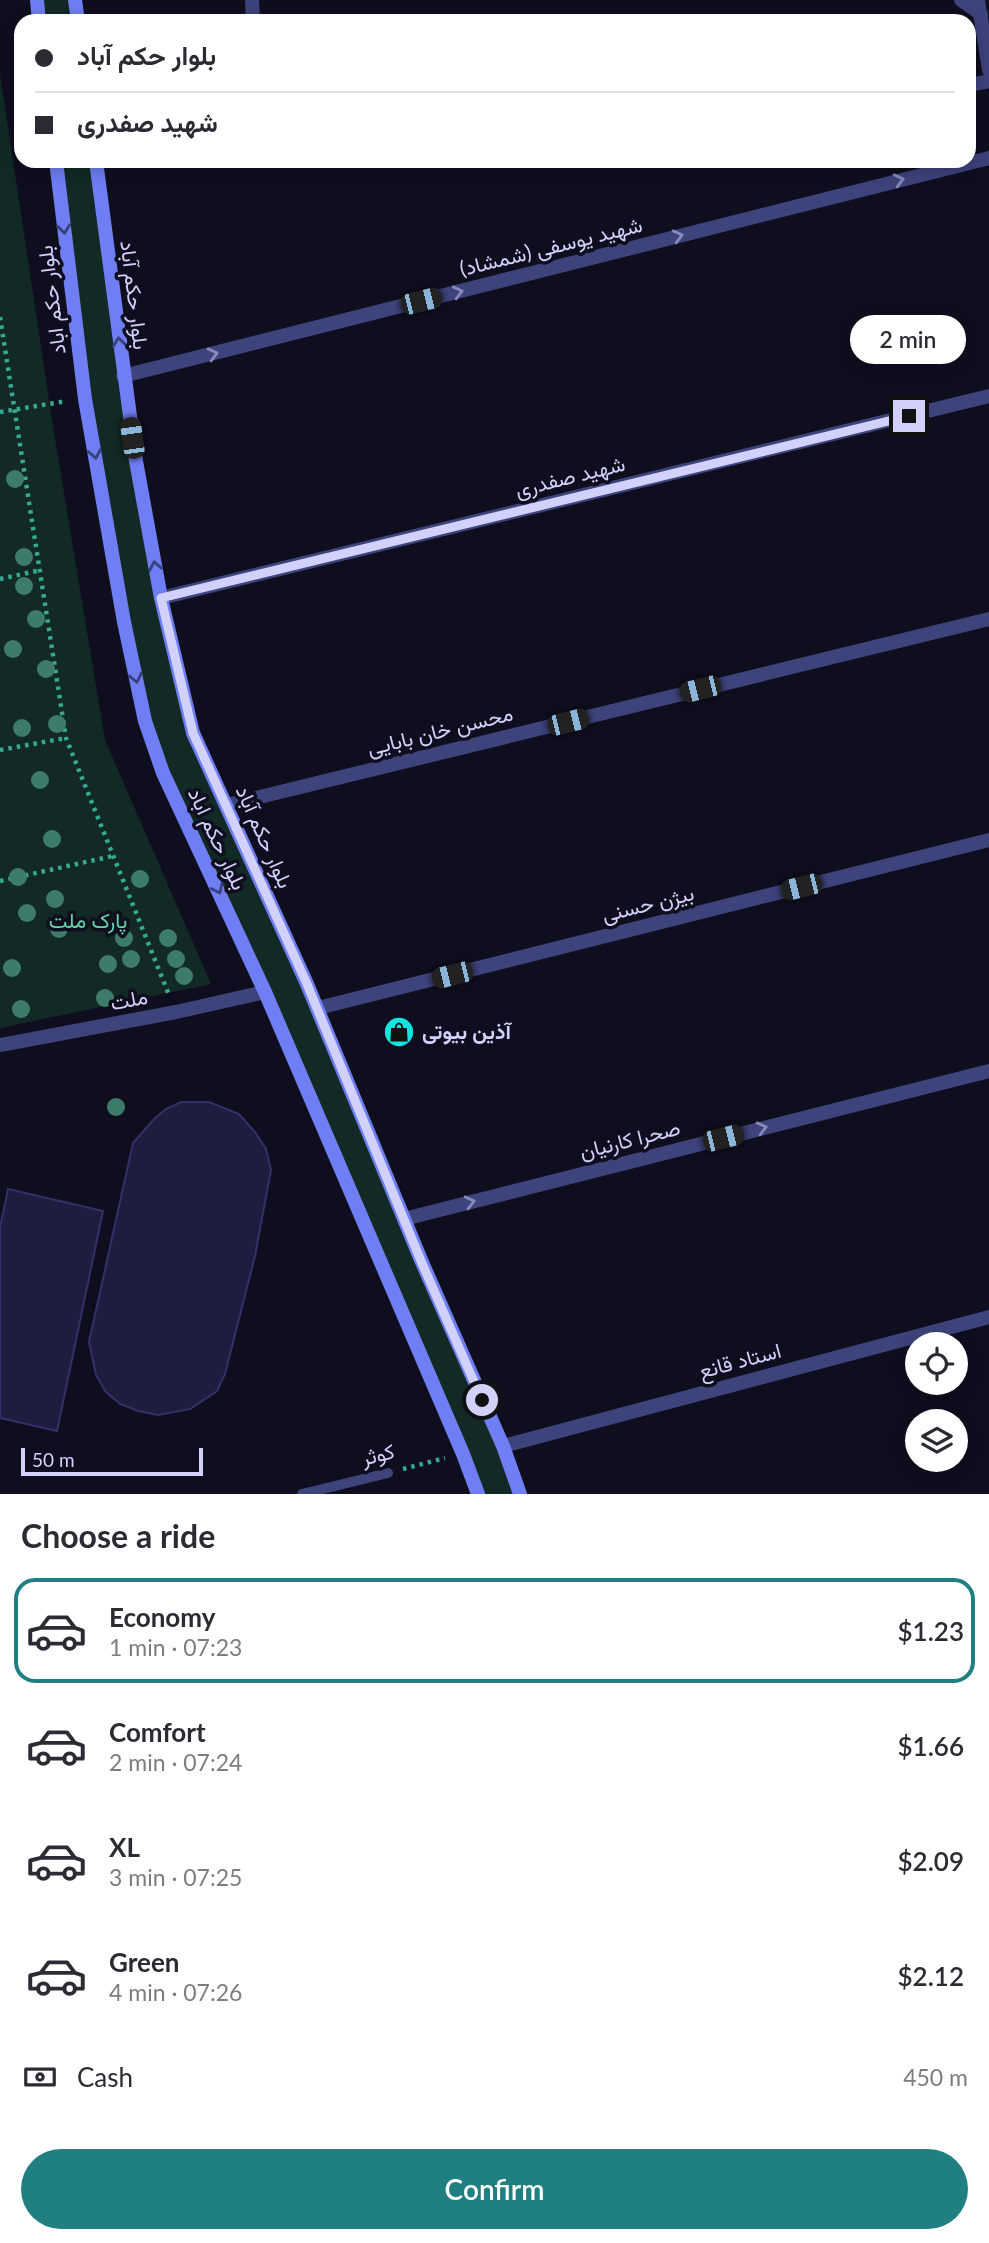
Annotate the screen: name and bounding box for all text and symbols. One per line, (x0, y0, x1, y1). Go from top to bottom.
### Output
text: بلوار حکم آباد (77, 39, 216, 71)
text: شهید صفدری (77, 106, 218, 138)
one-way arrow (893, 174, 905, 188)
street label: شهید یوسفی (شمشاد) (457, 211, 645, 282)
one-way arrow (57, 223, 72, 235)
one-way arrow (672, 230, 684, 244)
street label: بلوار حکم آباد (113, 239, 155, 351)
street label: بلوار حکم اباد (31, 244, 73, 356)
car (399, 286, 444, 316)
one-way arrow (452, 286, 464, 300)
callout: 2 min (851, 314, 967, 364)
text: 2 min (880, 325, 936, 353)
one-way arrow (112, 336, 127, 348)
one-way arrow (207, 348, 219, 362)
route end (893, 400, 925, 432)
car (119, 416, 146, 460)
one-way arrow (87, 448, 102, 460)
street label: شهید صفدری (512, 450, 628, 503)
one-way arrow (149, 560, 164, 572)
one-way arrow (128, 672, 142, 684)
car (678, 674, 723, 704)
street label: محسن خان بابایی (364, 699, 515, 761)
car (546, 707, 591, 737)
street label: بلوار حکم آباد (229, 781, 299, 893)
street label: بلوار حکم اباد (181, 783, 253, 895)
car (779, 872, 824, 902)
street label: بیژن حسنی (599, 879, 697, 928)
one-way arrow (209, 882, 223, 894)
park label: پارک ملت (49, 907, 127, 935)
car (430, 960, 475, 990)
street label: ملت (108, 983, 149, 1014)
shop icon: آذین بیوتی (382, 1015, 416, 1049)
place label: آذین بیوتی (422, 1018, 513, 1045)
street label: صحرا کارنیان (577, 1114, 683, 1165)
one-way arrow (756, 1122, 768, 1136)
car (701, 1123, 746, 1153)
one-way arrow (464, 1196, 476, 1210)
map controls (905, 1332, 968, 1472)
button: locate (905, 1332, 968, 1395)
street label: استاد قانع (696, 1337, 784, 1385)
route start (466, 1384, 498, 1416)
button: layers (905, 1409, 968, 1472)
street label: کوثر (358, 1437, 397, 1472)
scale bar (21, 1445, 203, 1477)
text: 50 m (32, 1448, 75, 1471)
text: Choose a ride (21, 1516, 215, 1555)
icon: car (25, 1599, 88, 1662)
text: Economy (109, 1601, 215, 1633)
text: $1.23 (898, 1615, 964, 1647)
text: 1 min · 07:23 (109, 1633, 242, 1661)
icon: car (25, 1714, 88, 1777)
text: Comfort (109, 1716, 206, 1748)
text: $1.66 (898, 1730, 964, 1762)
text: 2 min · 07:24 (109, 1748, 242, 1776)
icon: car (25, 1829, 88, 1892)
text: XL (109, 1831, 140, 1863)
text: $2.09 (898, 1845, 964, 1877)
text: 3 min · 07:25 (109, 1863, 242, 1891)
icon: car (25, 1944, 88, 2007)
text: Green (109, 1946, 179, 1978)
text: $2.12 (898, 1960, 964, 1992)
text: 4 min · 07:26 (109, 1978, 242, 2006)
icon: cash (21, 2058, 59, 2096)
text: Cash (77, 2061, 133, 2093)
text: 450 m (903, 2063, 968, 2091)
button: Confirm (21, 2149, 968, 2229)

